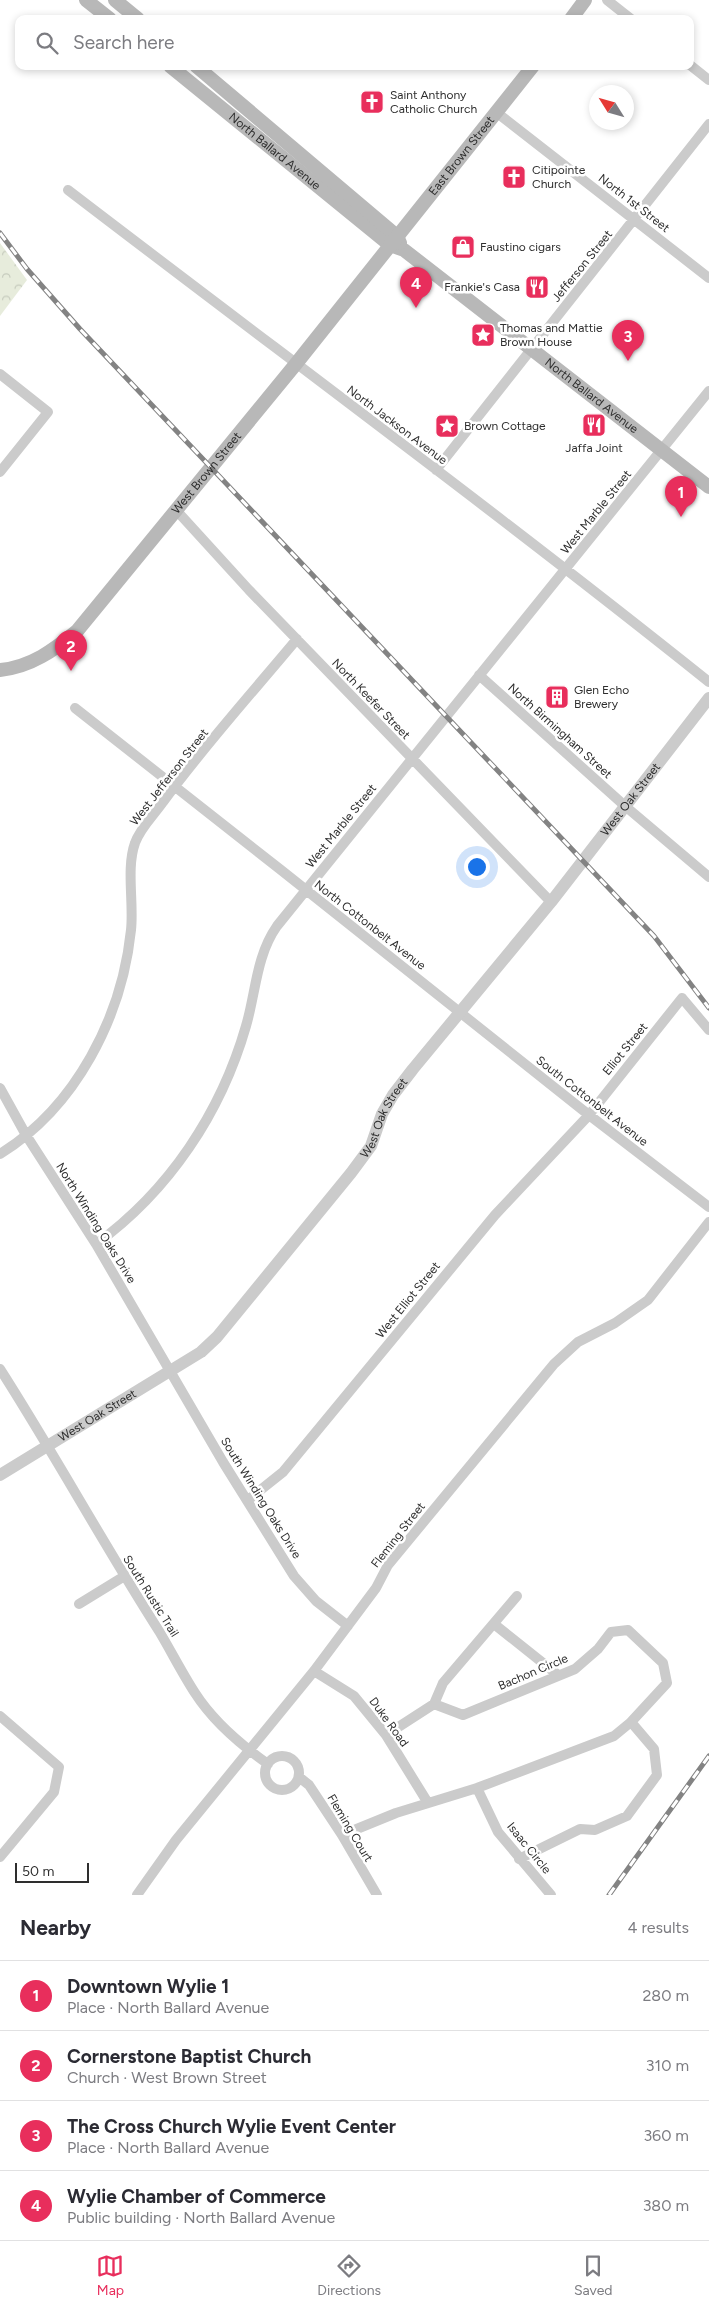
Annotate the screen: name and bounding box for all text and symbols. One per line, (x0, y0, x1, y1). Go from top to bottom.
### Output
search box (15, 15, 694, 70)
icon: search (33, 29, 61, 57)
text: Search here (73, 31, 175, 54)
north arrow (589, 85, 634, 130)
place label: Saint Anthony Catholic Church (390, 88, 477, 116)
church icon: Saint Anthony Catholic Church (359, 89, 385, 115)
street label: North Ballard Avenue (226, 110, 324, 193)
street label: East Brown Street (426, 113, 498, 198)
place label: Citipointe Church (532, 163, 586, 191)
church icon: Citipointe Church (501, 164, 527, 190)
street label: North 1st Street (596, 171, 673, 235)
street label: Jefferson Street (549, 227, 615, 305)
shop icon: Faustino cigars (450, 234, 476, 260)
place label: Faustino cigars (480, 240, 561, 254)
pin: 4 (400, 267, 432, 308)
restaurant icon: Frankie's Casa (524, 274, 550, 300)
place label: Frankie's Casa (444, 280, 520, 294)
pin: 3 (612, 320, 644, 361)
place label: Thomas and Mattie Brown House (500, 321, 603, 349)
place icon: Thomas and Mattie Brown House (470, 322, 496, 348)
street label: North Ballard Avenue (542, 355, 641, 437)
street label: North Jackson Avenue (344, 383, 450, 468)
restaurant icon: Jaffa Joint (581, 412, 607, 438)
place icon: Brown Cottage (434, 413, 460, 439)
place label: Brown Cottage (464, 419, 546, 433)
street label: West Brown Street (169, 429, 244, 517)
place label: Jaffa Joint (565, 441, 623, 455)
street label: West Marble Street (558, 467, 634, 557)
pin: 1 (665, 476, 697, 517)
pin: 2 (55, 630, 87, 671)
street label: North Keefer Street (329, 656, 413, 742)
street label: North Birmingham Street (505, 681, 615, 782)
place label: Glen Echo Brewery (574, 683, 629, 711)
building icon: Glen Echo Brewery (544, 684, 570, 710)
street label: West Jefferson Street (127, 726, 211, 828)
street label: West Oak Street (598, 760, 663, 839)
street label: West Marble Street (303, 781, 379, 871)
your location (464, 854, 490, 880)
street label: North Cottonbelt Avenue (312, 877, 429, 973)
street label: Elliot Street (600, 1020, 651, 1078)
street label: South Cottonbelt Avenue (533, 1053, 651, 1149)
street label: West Oak Street (357, 1075, 411, 1161)
street label: North Winding Oaks Drive (53, 1160, 139, 1286)
street label: West Elliot Street (373, 1259, 443, 1341)
street label: West Oak Street (56, 1386, 139, 1445)
street label: South Winding Oaks Drive (218, 1435, 304, 1562)
street label: Fleming Street (368, 1499, 428, 1570)
street label: South Rustic Trail (120, 1553, 182, 1639)
street label: Bachon Circle (496, 1651, 570, 1693)
street label: Duke Road (366, 1695, 412, 1749)
street label: Fleming Court (324, 1792, 376, 1865)
street label: Isaac Circle (504, 1820, 554, 1877)
scale bar (15, 1860, 89, 1883)
text: 50 m (22, 1863, 54, 1880)
text: Nearby (20, 1915, 91, 1940)
text: 4 results (628, 1918, 689, 1937)
text: Downtown Wylie 1 (67, 1975, 229, 1998)
text: 1 (33, 1986, 39, 2005)
text: 280 m (642, 1986, 689, 2005)
text: Place · North Ballard Avenue (67, 1998, 269, 2017)
text: Cornerstone Baptist Church (67, 2045, 311, 2068)
text: 2 (31, 2056, 41, 2075)
text: 310 m (646, 2056, 689, 2075)
text: Church · West Brown Street (67, 2068, 267, 2087)
text: The Cross Church Wylie Event Center (67, 2115, 396, 2138)
text: 3 (32, 2126, 40, 2145)
text: 360 m (643, 2126, 689, 2145)
text: Place · North Ballard Avenue (67, 2138, 269, 2157)
text: Wylie Chamber of Commerce (67, 2185, 326, 2208)
text: 4 (31, 2196, 41, 2215)
text: 380 m (643, 2196, 689, 2215)
text: Public building · North Ballard Avenue (67, 2208, 335, 2227)
tab: Map (96, 2252, 124, 2299)
tab: Directions (317, 2252, 381, 2299)
tab: Saved (574, 2252, 613, 2299)

